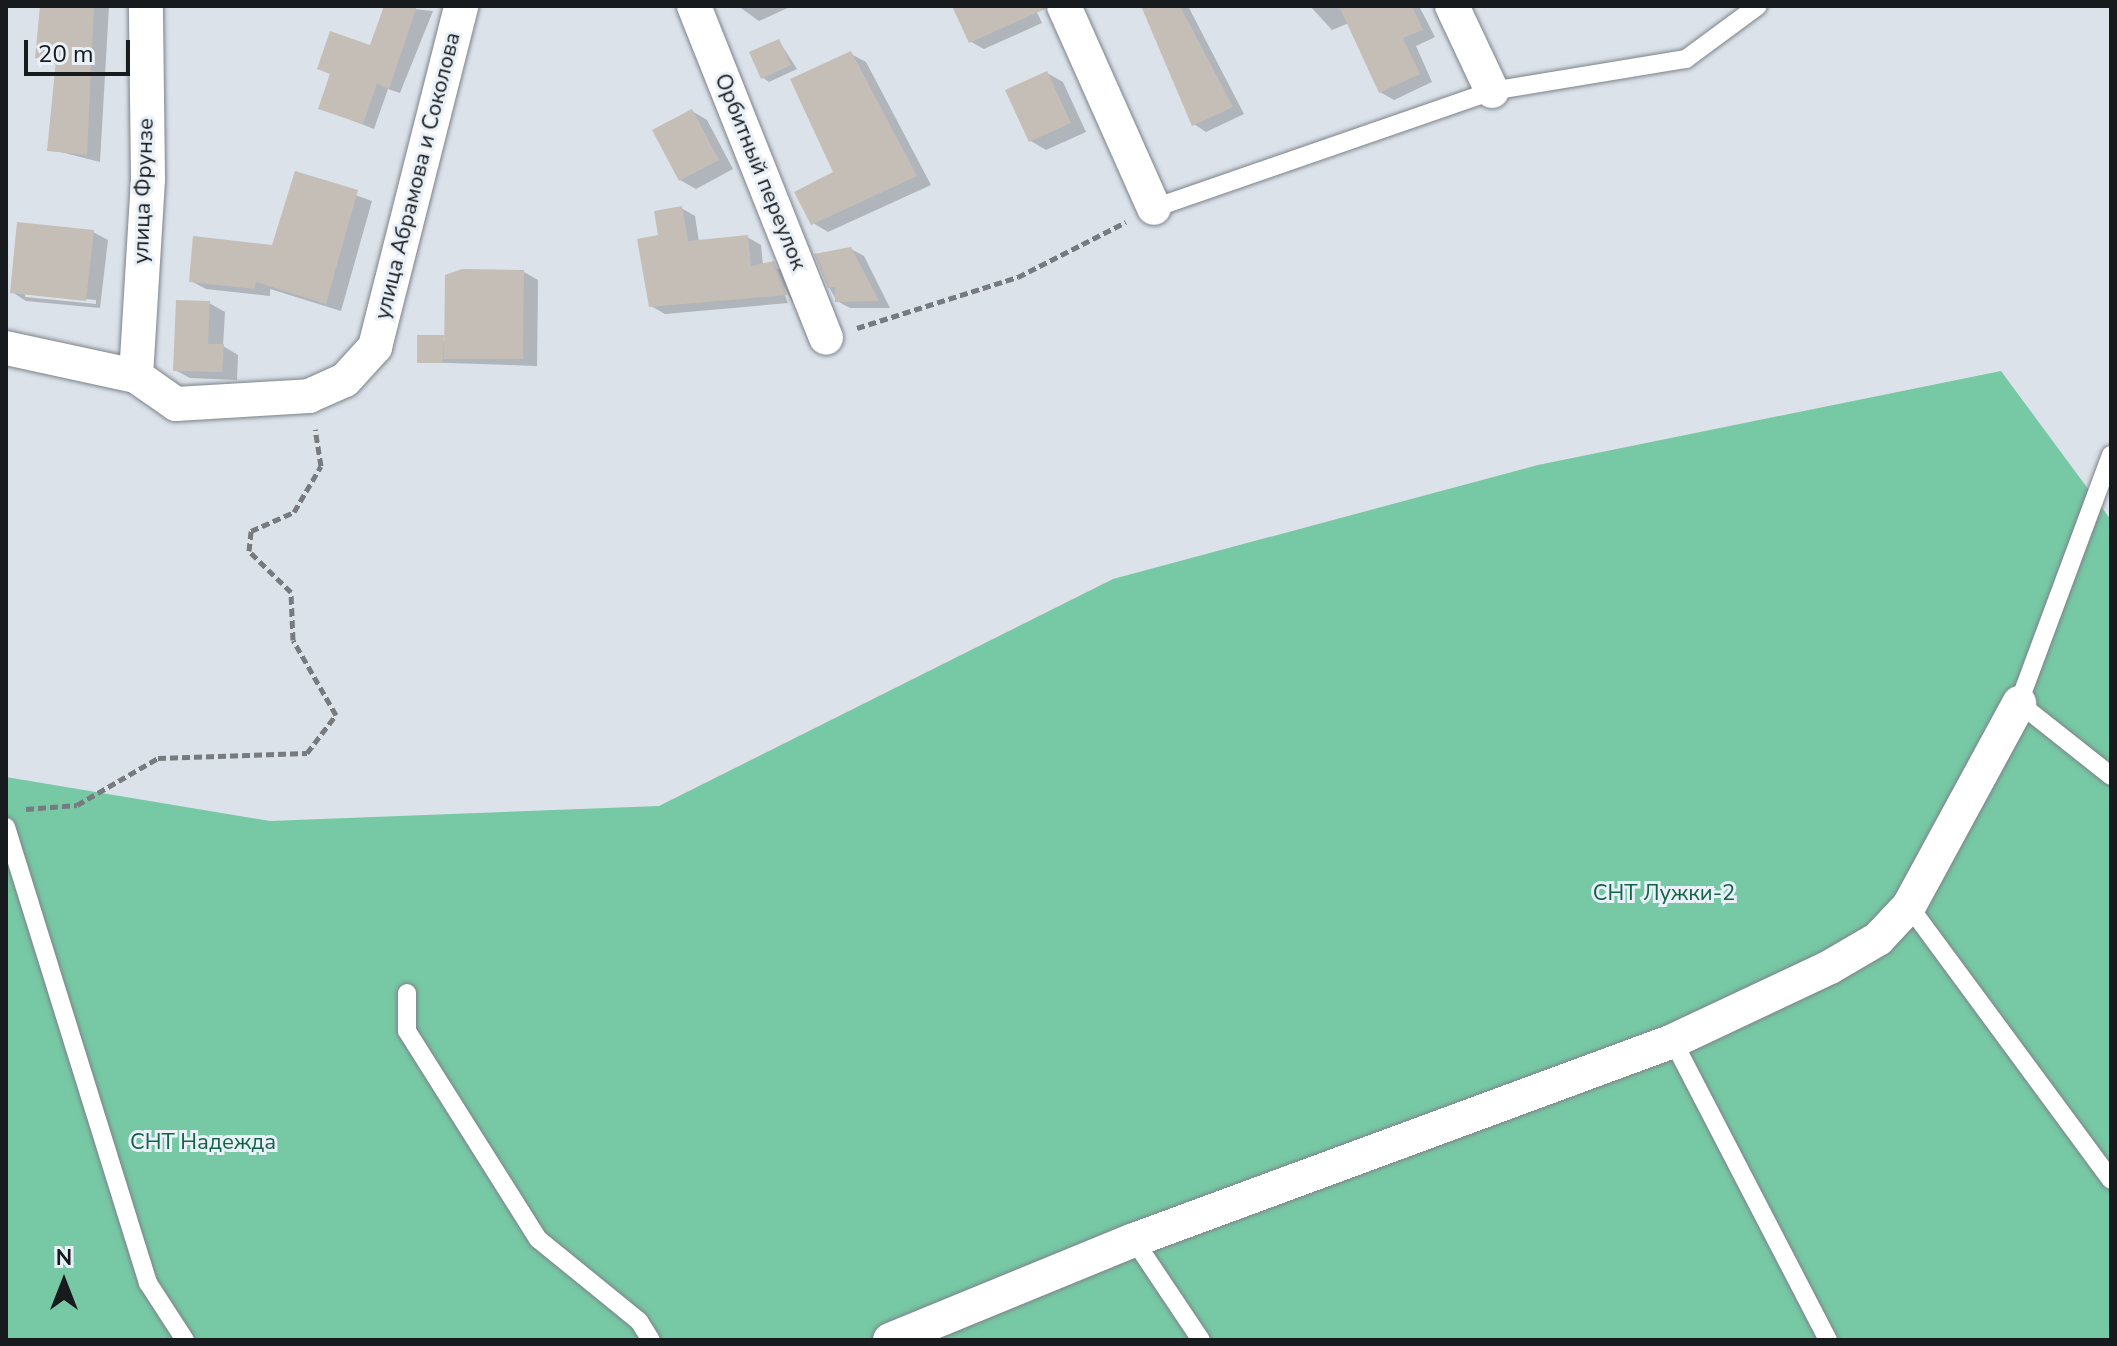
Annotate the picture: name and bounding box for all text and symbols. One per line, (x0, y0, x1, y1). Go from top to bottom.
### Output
scale bar (28, 24, 134, 74)
street label: улица Абрамова и Соколова (370, 30, 466, 322)
text: 20 m (38, 38, 94, 70)
street label: Орбитный переулок (709, 70, 811, 274)
street label: улица Фрунзе (128, 118, 160, 264)
park label: СНТ Лужки-2 (1593, 881, 1735, 907)
park label: СНТ Надежда (130, 1130, 276, 1156)
north arrow (24, 1242, 104, 1322)
text: N (56, 1243, 72, 1273)

